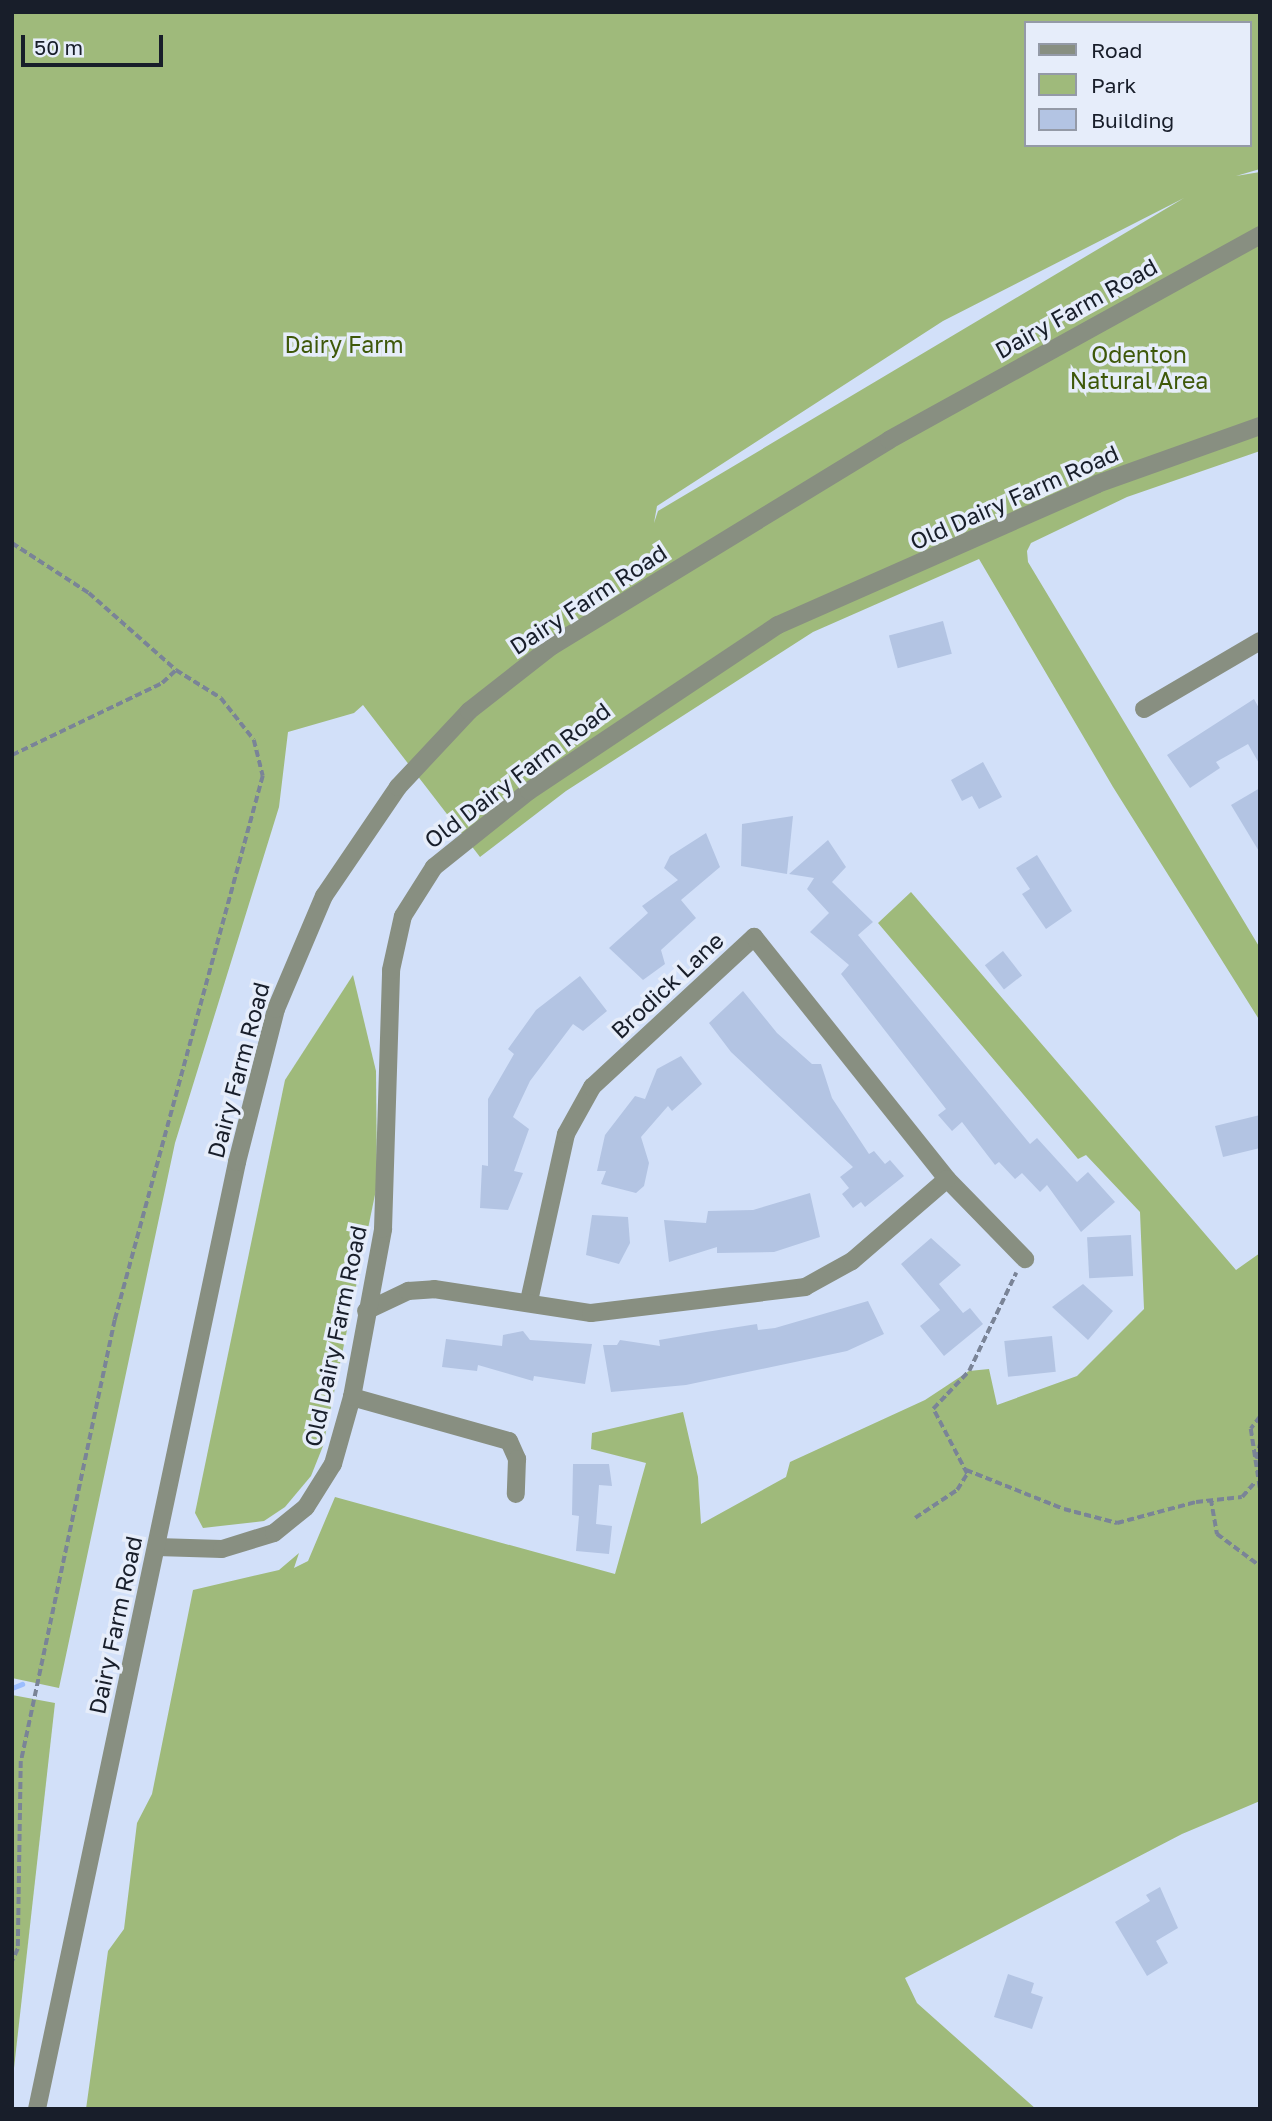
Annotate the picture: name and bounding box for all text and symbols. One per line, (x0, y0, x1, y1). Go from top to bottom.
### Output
scale bar (24, 21, 166, 65)
legend (1024, 21, 1251, 147)
text: 50 m (34, 34, 83, 60)
text: Road (1091, 37, 1142, 63)
text: Park (1091, 72, 1136, 98)
text: Building (1091, 107, 1174, 133)
street label: Dairy Farm Road (990, 252, 1162, 364)
park label: Dairy Farm (284, 330, 404, 358)
park label: Odenton Natural Area (1070, 340, 1208, 394)
street label: Old Dairy Farm Road (906, 439, 1122, 555)
street label: Dairy Farm Road (505, 538, 671, 660)
street label: Old Dairy Farm Road (419, 696, 615, 854)
street label: Brodick Lane (605, 926, 729, 1044)
street label: Dairy Farm Road (201, 979, 275, 1161)
street label: Old Dairy Farm Road (298, 1223, 372, 1449)
street label: Dairy Farm Road (83, 1534, 147, 1716)

